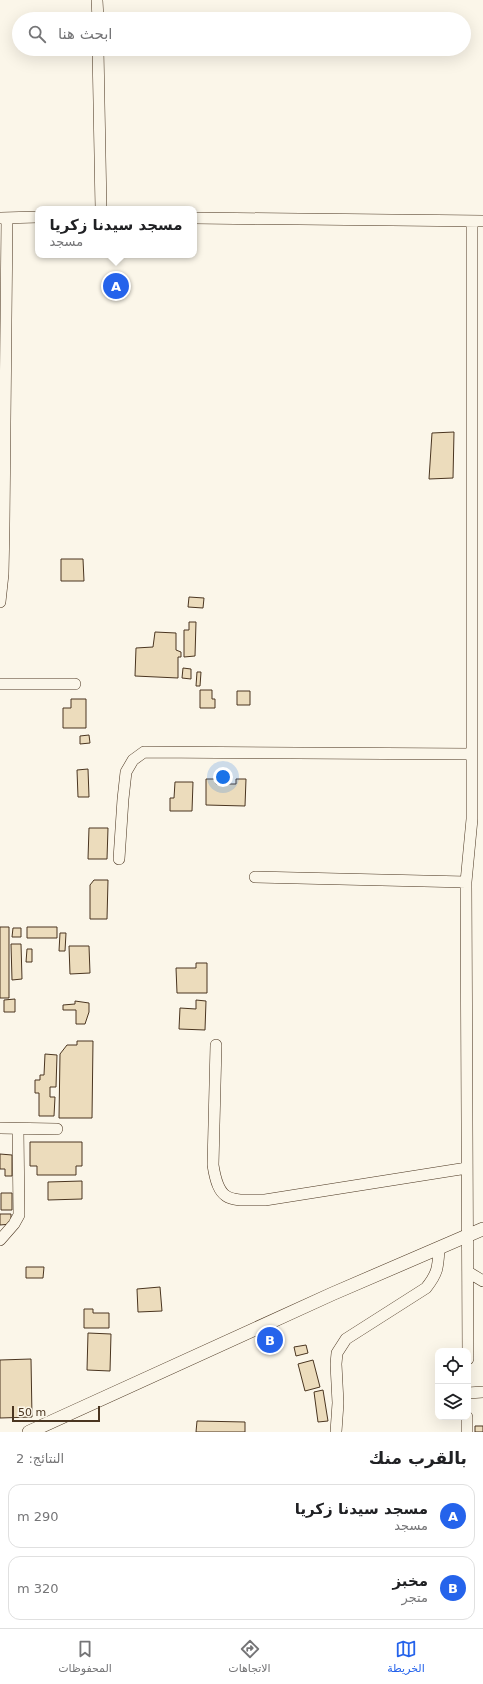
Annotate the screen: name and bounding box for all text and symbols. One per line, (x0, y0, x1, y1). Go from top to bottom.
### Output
search box (12, 12, 471, 56)
icon: search (26, 23, 48, 45)
text: ابحث هنا (58, 25, 113, 43)
popup (35, 206, 197, 258)
text: مسجد سيدنا زكريا (49, 216, 183, 234)
text: مسجد (49, 234, 83, 249)
pin: A (103, 271, 129, 301)
your location (213, 767, 233, 787)
pin: B (257, 1325, 283, 1355)
map controls (435, 1348, 471, 1420)
button: locate (435, 1348, 471, 1384)
button: layers (435, 1384, 471, 1420)
scale bar (12, 1404, 100, 1423)
text: 50 m (18, 1406, 46, 1419)
text: بالقرب منك (369, 1448, 467, 1468)
text: النتائج: 2 (16, 1451, 64, 1466)
text: مسجد سيدنا زكريا (295, 1500, 428, 1518)
text: 290 m (17, 1509, 59, 1524)
text: A (448, 1509, 458, 1524)
text: مسجد (394, 1518, 428, 1533)
text: مخبز (392, 1572, 428, 1590)
text: 320 m (17, 1581, 59, 1596)
text: B (448, 1581, 458, 1596)
text: متجر (402, 1590, 428, 1605)
tab: المحفوظات (58, 1638, 112, 1675)
tab: الاتجاهات (228, 1638, 271, 1675)
tab: الخريطة (387, 1638, 425, 1675)

